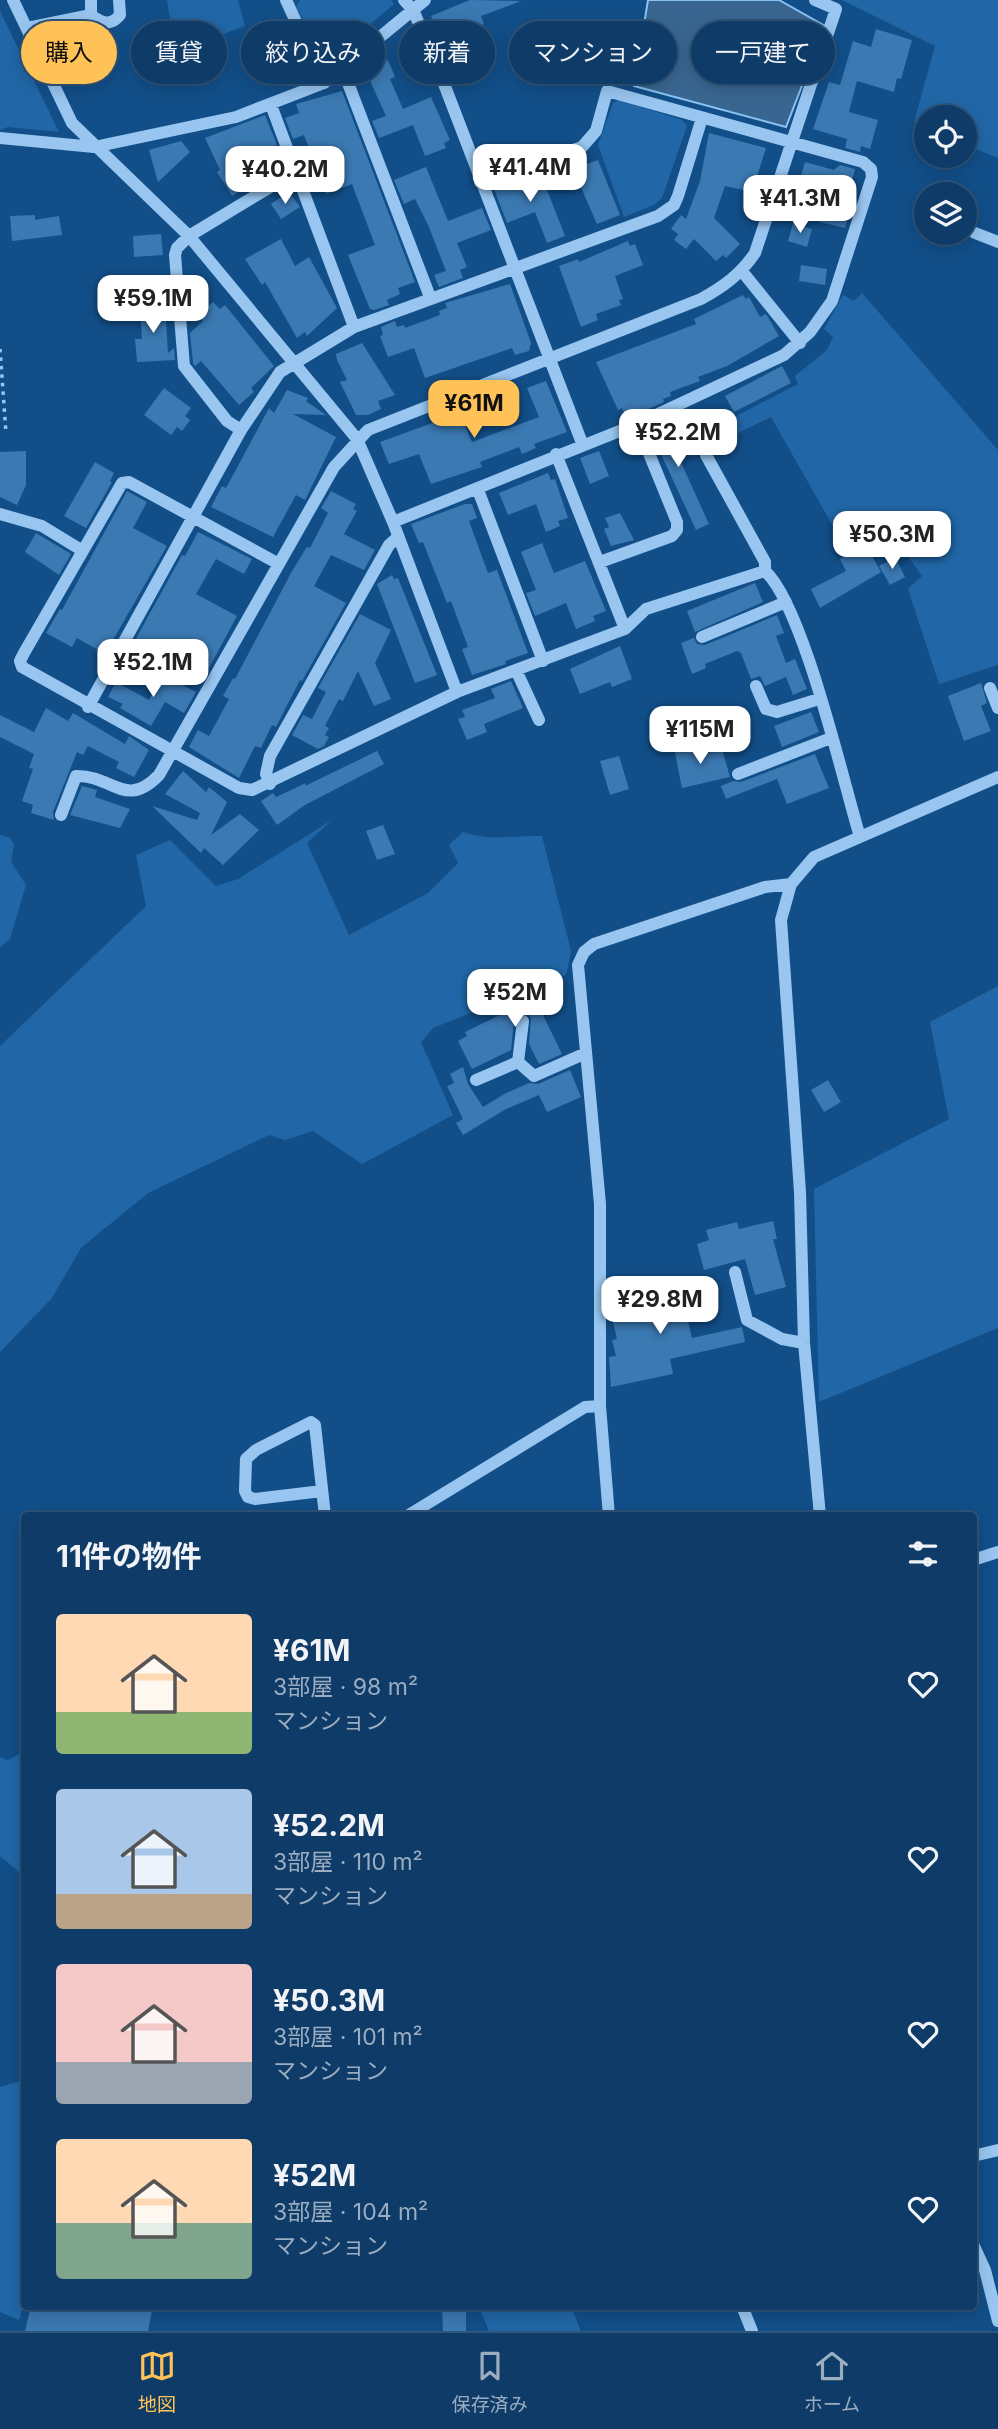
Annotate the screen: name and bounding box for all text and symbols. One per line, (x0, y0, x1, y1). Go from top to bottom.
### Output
chip: 購入 (21, 21, 117, 84)
chip: 賃貸 (131, 21, 227, 84)
chip: 絞り込み (241, 21, 385, 84)
chip: 新着 (399, 21, 495, 84)
chip: マンション (509, 21, 677, 84)
chip: 一戸建て (691, 21, 835, 84)
map controls (914, 105, 977, 245)
button: locate (914, 105, 977, 168)
pin: ¥41.4M (473, 144, 587, 204)
pin: ¥40.2M (228, 146, 342, 206)
text: ¥41.4M (489, 153, 571, 181)
text: ¥40.2M (241, 155, 329, 183)
pin: ¥41.3M (743, 176, 857, 235)
button: layers (914, 182, 977, 245)
text: ¥41.3M (759, 184, 841, 212)
pin: ¥59.1M (96, 276, 210, 335)
text: ¥59.1M (113, 284, 193, 312)
pin: ¥61M (433, 380, 515, 440)
text: ¥61M (444, 389, 504, 417)
pin: ¥52.2M (621, 410, 735, 469)
text: ¥52.2M (635, 418, 721, 446)
pin: ¥50.3M (835, 512, 949, 571)
text: ¥50.3M (849, 520, 935, 548)
pin: ¥52.1M (96, 640, 210, 699)
text: ¥52.1M (113, 648, 193, 676)
pin: ¥115M (651, 706, 749, 766)
text: ¥115M (665, 715, 735, 743)
pin: ¥52M (474, 970, 556, 1029)
text: ¥52M (483, 978, 547, 1006)
pin: ¥29.8M (603, 1276, 717, 1336)
text: ¥29.8M (617, 1285, 703, 1313)
icon: filters (904, 1535, 942, 1573)
text: 11件の物件 (56, 1538, 202, 1574)
text: ¥61M (273, 1632, 350, 1668)
icon: home (112, 1642, 196, 1726)
icon: heart (904, 1665, 942, 1703)
text: 3部屋 · 98 m² (273, 1673, 418, 1701)
text: マンション (273, 1707, 388, 1735)
text: ¥52.2M (273, 1807, 385, 1843)
icon: home (112, 1817, 196, 1901)
icon: heart (904, 1840, 942, 1878)
text: 3部屋 · 110 m² (273, 1848, 423, 1876)
text: マンション (273, 1882, 388, 1910)
text: ¥50.3M (273, 1982, 385, 2018)
icon: home (112, 1992, 196, 2076)
icon: heart (904, 2015, 942, 2053)
text: 3部屋 · 101 m² (273, 2023, 423, 2051)
text: マンション (273, 2057, 388, 2085)
text: ¥52M (273, 2157, 356, 2193)
icon: home (112, 2167, 196, 2251)
icon: heart (904, 2190, 942, 2228)
text: 3部屋 · 104 m² (273, 2198, 428, 2226)
text: マンション (273, 2232, 388, 2260)
tab: 地図 (138, 2347, 176, 2416)
tab: 保存済み (452, 2347, 528, 2416)
tab: ホーム (804, 2347, 860, 2416)

